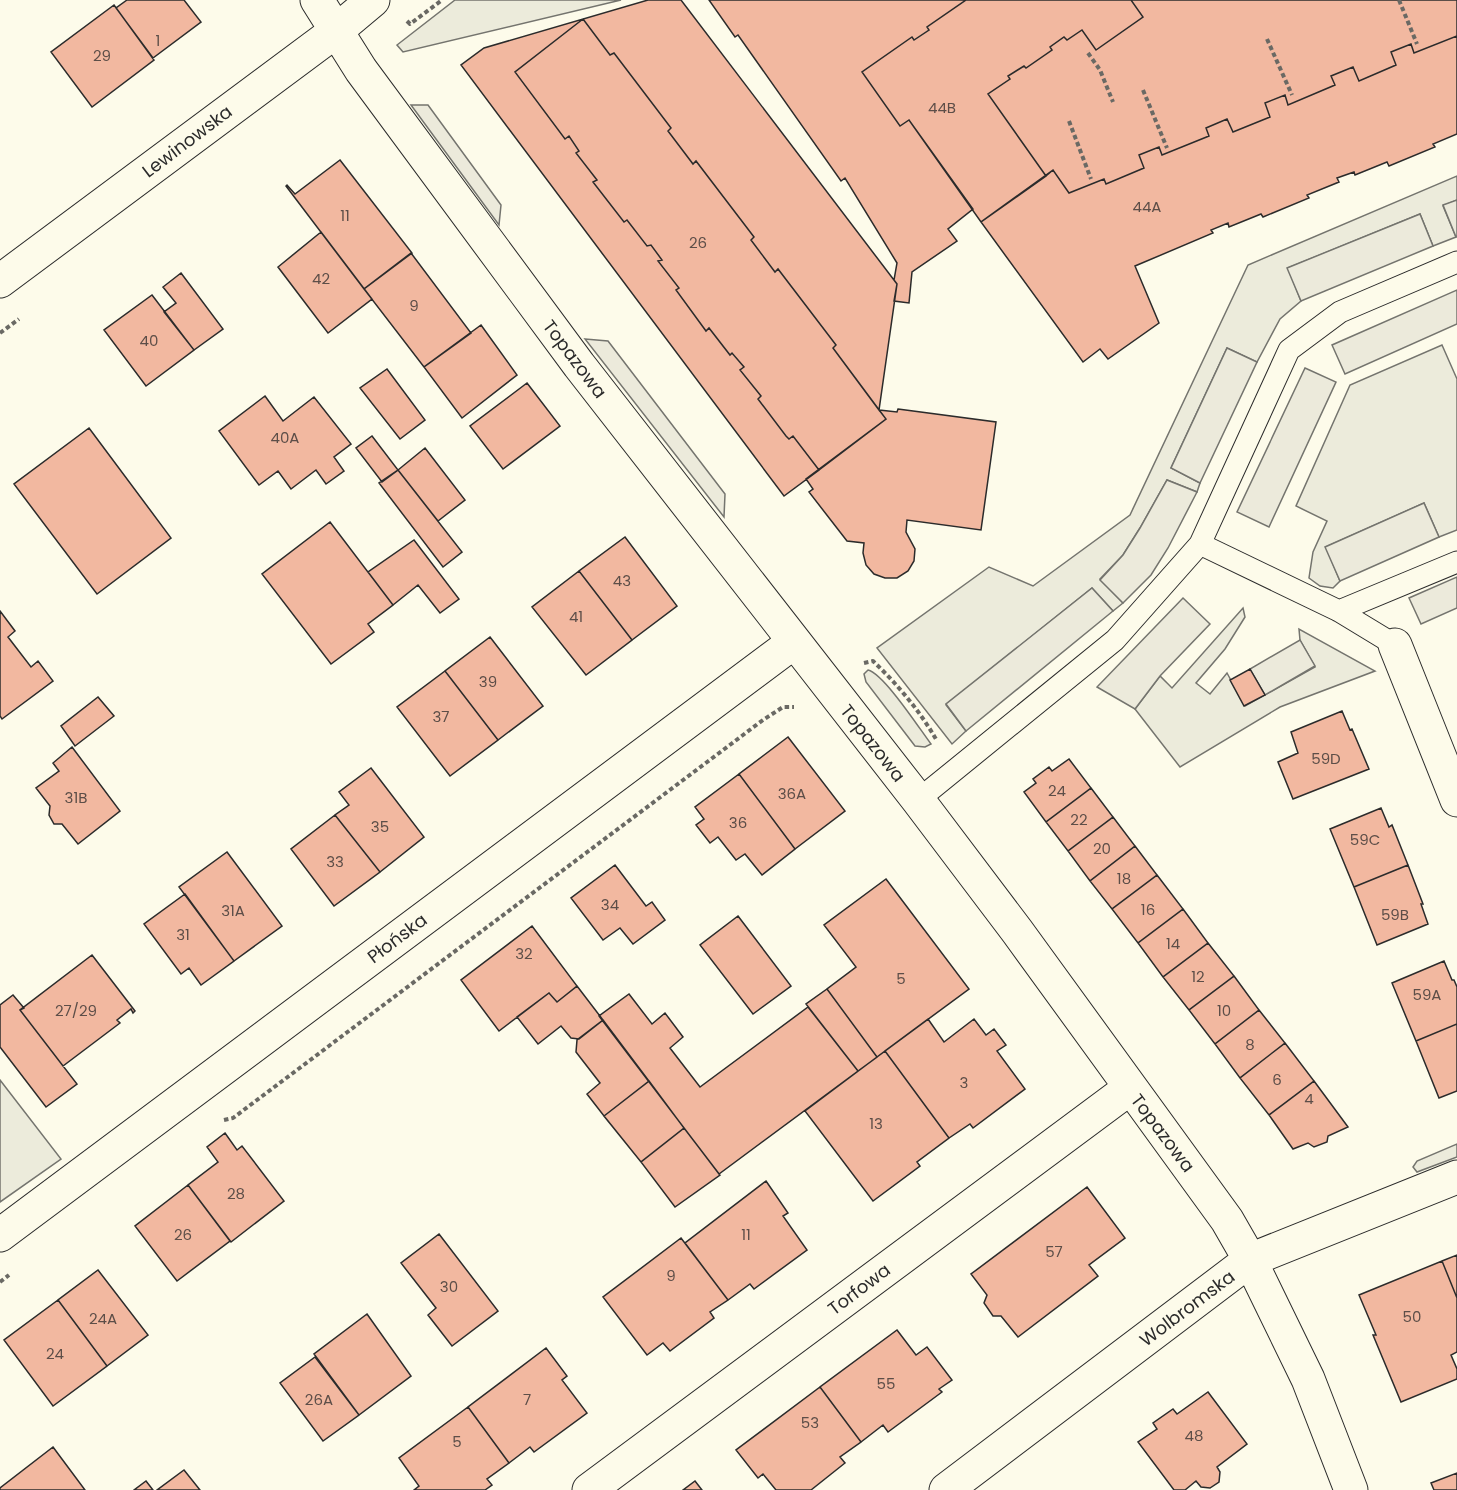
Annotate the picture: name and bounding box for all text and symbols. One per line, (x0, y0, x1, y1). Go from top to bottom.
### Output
house number: 1 (156, 30, 160, 51)
house number: 29 (93, 45, 111, 66)
house number: 44B (928, 97, 956, 118)
street label: Lewinowska (137, 99, 237, 183)
house number: 44A (1133, 196, 1161, 217)
house number: 11 (340, 205, 350, 226)
house number: 26 (689, 232, 707, 253)
house number: 42 (312, 268, 330, 289)
house number: 9 (409, 295, 419, 316)
street label: Topazowa (537, 315, 613, 403)
house number: 40 (140, 330, 158, 351)
house number: 40A (271, 427, 299, 448)
house number: 43 (613, 570, 631, 591)
house number: 41 (569, 606, 583, 627)
house number: 39 (479, 671, 497, 692)
street label: Topazowa (835, 699, 911, 787)
house number: 37 (432, 706, 450, 727)
house number: 59D (1311, 748, 1341, 769)
house number: 24 (1048, 780, 1066, 801)
house number: 36A (778, 783, 806, 804)
house number: 31B (65, 787, 87, 808)
house number: 22 (1070, 809, 1088, 830)
house number: 36 (729, 812, 747, 833)
house number: 35 (371, 816, 389, 837)
house number: 59C (1350, 829, 1380, 850)
house number: 20 (1093, 838, 1111, 859)
house number: 33 (326, 851, 344, 872)
house number: 18 (1117, 868, 1131, 889)
house number: 34 (601, 894, 619, 915)
house number: 16 (1141, 899, 1155, 920)
house number: 31A (221, 900, 245, 921)
house number: 59B (1381, 904, 1409, 925)
street label: Płońska (362, 907, 432, 969)
house number: 31 (176, 924, 190, 945)
house number: 14 (1166, 933, 1180, 954)
house number: 32 (515, 943, 533, 964)
house number: 12 (1191, 966, 1205, 987)
house number: 5 (896, 968, 906, 989)
house number: 59A (1413, 984, 1441, 1005)
house number: 27/29 (55, 1000, 97, 1021)
house number: 10 (1217, 1000, 1231, 1021)
house number: 8 (1245, 1034, 1255, 1055)
house number: 6 (1272, 1069, 1282, 1090)
house number: 3 (960, 1072, 968, 1093)
house number: 4 (1304, 1088, 1314, 1109)
street label: Topazowa (1125, 1089, 1201, 1177)
house number: 13 (869, 1113, 883, 1134)
house number: 28 (227, 1183, 245, 1204)
house number: 26 (174, 1224, 192, 1245)
house number: 11 (741, 1224, 751, 1245)
house number: 57 (1045, 1241, 1063, 1262)
street label: Torfowa (823, 1257, 895, 1321)
street label: Wolbromska (1134, 1264, 1240, 1352)
house number: 9 (666, 1265, 676, 1286)
house number: 30 (440, 1276, 458, 1297)
house number: 50 (1403, 1306, 1421, 1327)
house number: 24A (89, 1308, 117, 1329)
house number: 24 (46, 1343, 64, 1364)
house number: 55 (877, 1373, 895, 1394)
house number: 26A (305, 1389, 333, 1410)
house number: 7 (523, 1389, 531, 1410)
house number: 53 (801, 1412, 819, 1433)
house number: 48 (1185, 1425, 1203, 1446)
house number: 5 (452, 1431, 462, 1452)

